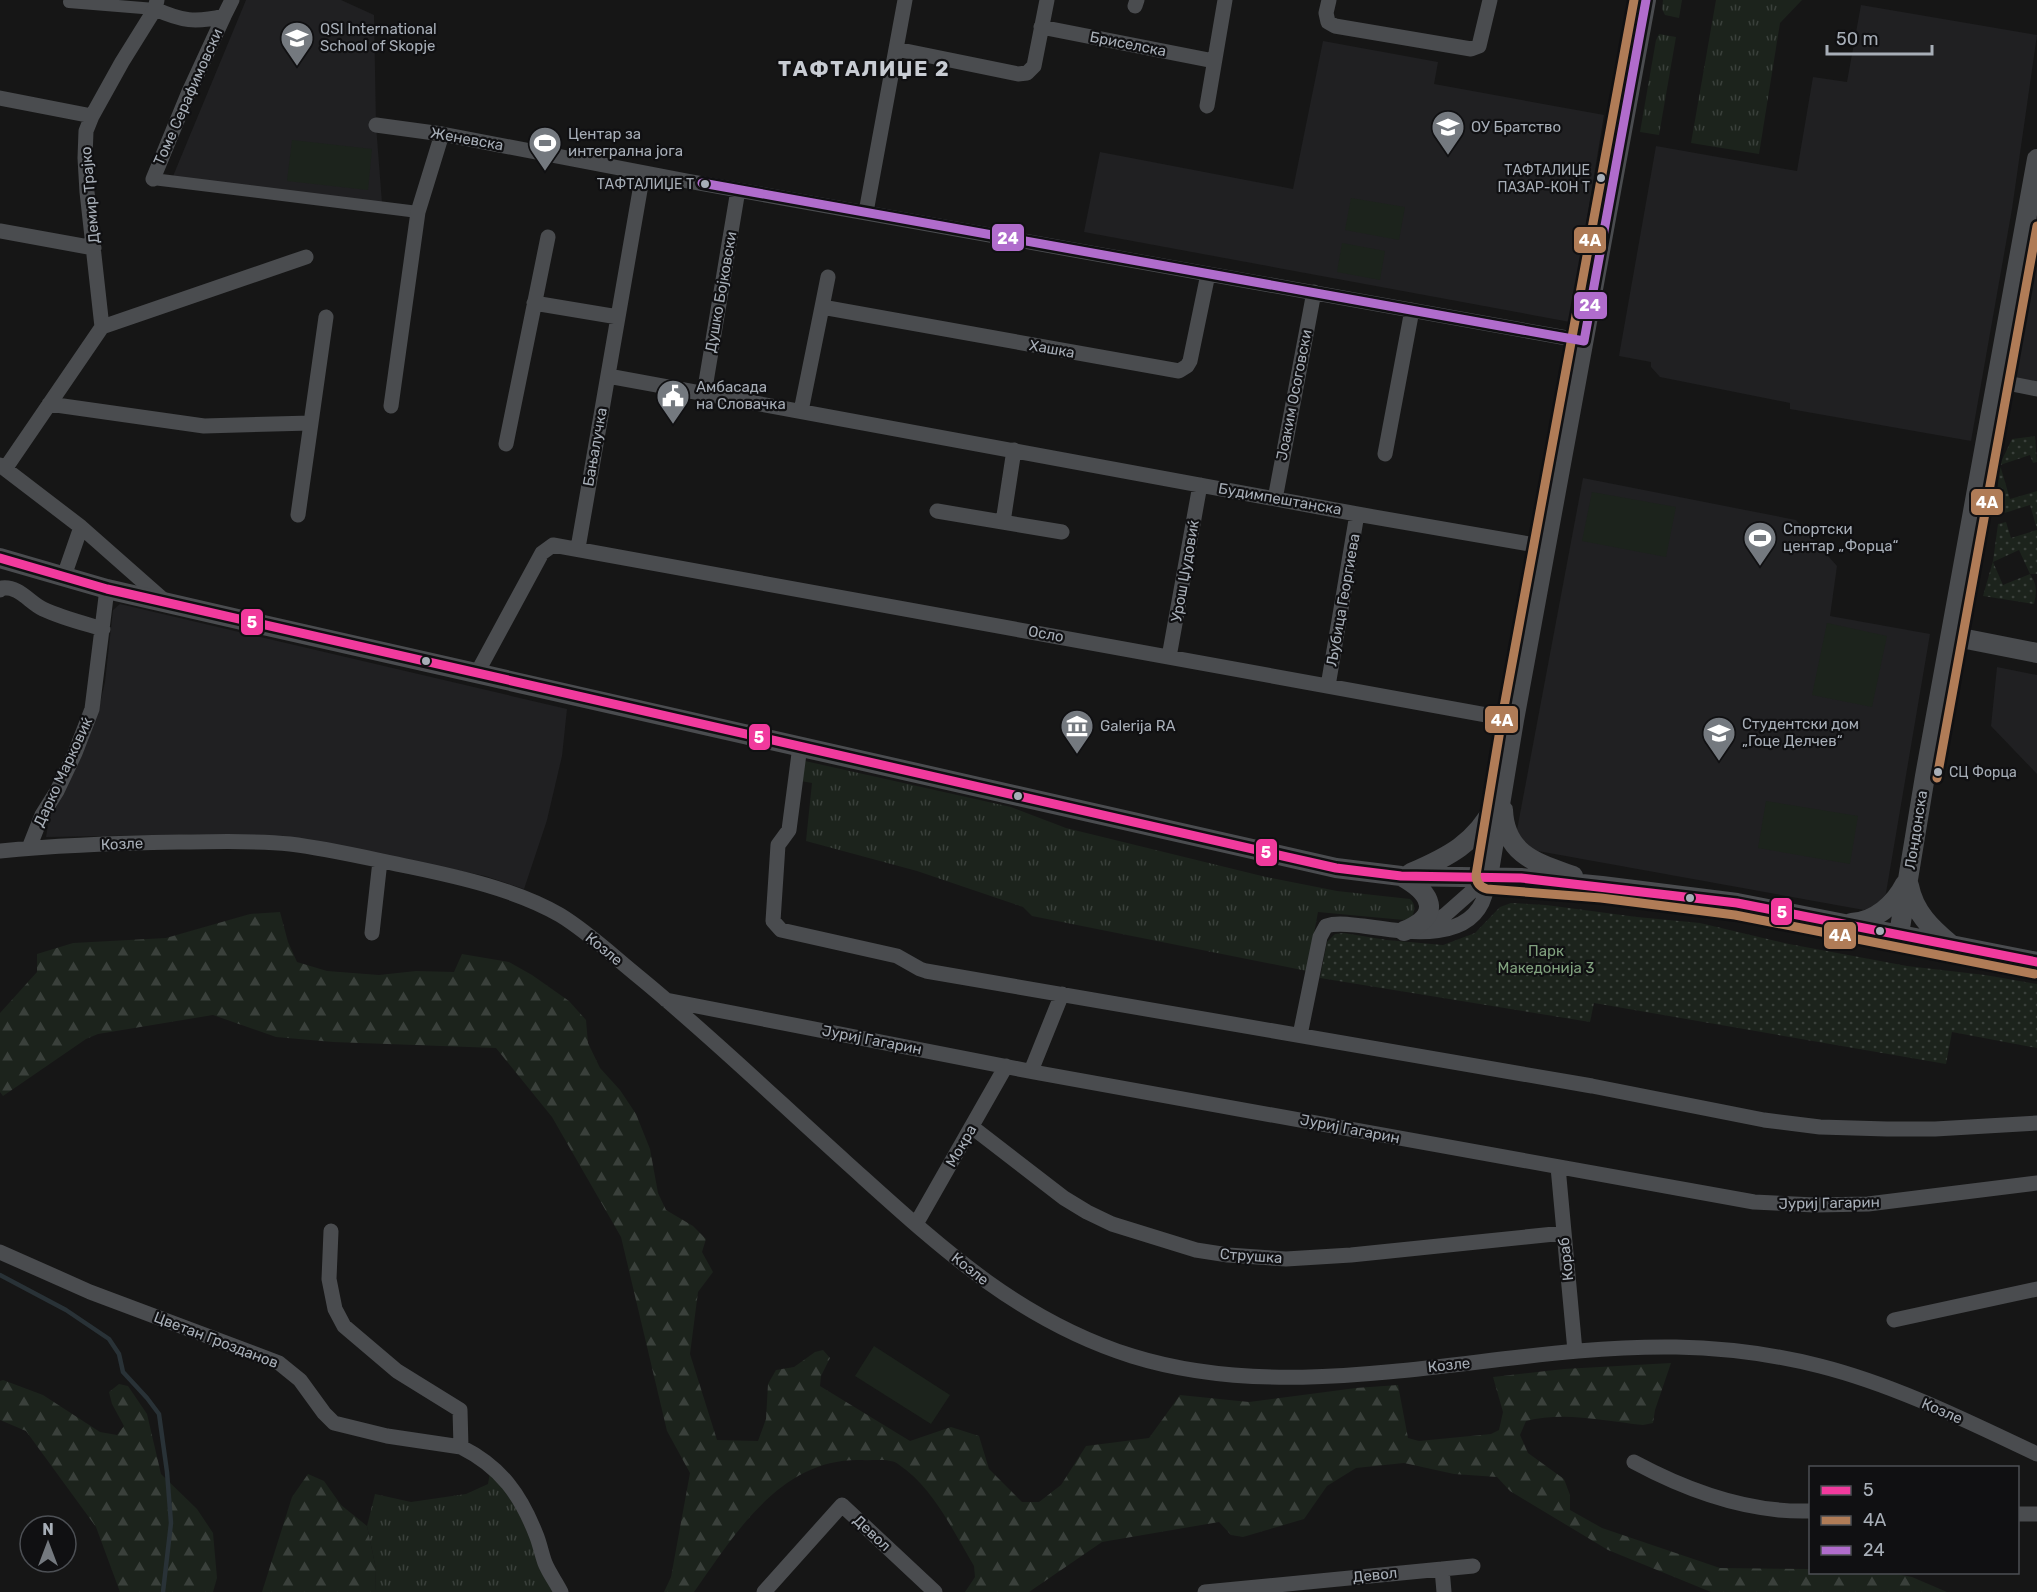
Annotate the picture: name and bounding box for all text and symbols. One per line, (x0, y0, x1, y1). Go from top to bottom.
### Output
scale bar (1827, 18, 1932, 56)
school or university icon: QSI International School of Skopje (279, 20, 315, 67)
place label: QSI International School of Skopje (320, 20, 437, 55)
street label: Томе Серафимовски (150, 26, 226, 168)
street label: Бриселска (1088, 28, 1168, 60)
text: 50 m (1836, 28, 1879, 50)
district label: ТАФТАЛИЏЕ 2 (778, 56, 950, 81)
school or university icon: ОУ Братство (1430, 109, 1466, 156)
place label: ОУ Братство (1471, 118, 1561, 136)
street label: Женевска (429, 124, 505, 154)
sports icon: Центар за интегрална јога (527, 125, 563, 172)
place label: Центар за интегрална јога (568, 125, 683, 160)
street label: Демир Трајко (77, 146, 103, 244)
place label: ТАФТАЛИЏЕ ПАЗАР-КОН Т (1497, 162, 1590, 196)
marker: ТАФТАЛИЏЕ ПАЗАР-КОН Т (1595, 172, 1607, 184)
place label: ТАФТАЛИЏЕ Т (597, 176, 694, 193)
marker: ТАФТАЛИЏЕ Т (699, 178, 711, 190)
line badge: 24 (991, 223, 1025, 252)
line badge: 4A (1573, 226, 1607, 254)
text: 24 (997, 229, 1019, 248)
street label: Душко Бојковски (701, 230, 741, 354)
text: 4A (1579, 231, 1602, 250)
line badge: 24 (1573, 291, 1608, 320)
text: 24 (1579, 296, 1601, 315)
street label: Јоаким Осоговски (1272, 328, 1316, 462)
street label: Хашка (1028, 336, 1076, 362)
public building icon: Амбасада на Словачка (655, 378, 691, 425)
place label: Амбасада на Словачка (696, 378, 786, 413)
street label: Бањалучка (579, 406, 611, 488)
street label: Будимпештанска (1217, 479, 1343, 519)
line badge: 4A (1970, 488, 2004, 516)
text: 4A (1976, 493, 1999, 512)
street label: Урош Џудовиќ (1167, 519, 1203, 623)
sports icon: Спортски центар „Форца“ (1742, 520, 1778, 567)
place label: Спортски центар „Форца“ (1783, 520, 1898, 555)
street label: Љубица Георгиева (1322, 532, 1364, 668)
line badge: 5 (240, 608, 264, 636)
text: 5 (247, 613, 257, 632)
street label: Осло (1027, 622, 1065, 646)
unlabelled marker (420, 655, 432, 667)
line badge: 4A (1484, 705, 1519, 734)
museum icon: Galerija RA (1059, 708, 1095, 755)
text: 4A (1491, 711, 1514, 730)
street label: Дарко Марковиќ (30, 714, 96, 830)
school or university icon: Студентски дом „Гоце Делчев“ (1701, 715, 1737, 762)
place label: Студентски дом „Гоце Делчев“ (1742, 715, 1859, 750)
place label: Galerija RA (1100, 717, 1176, 735)
line badge: 5 (748, 723, 771, 751)
text: 5 (754, 728, 764, 747)
place label: СЦ Форца (1949, 764, 2017, 781)
marker: СЦ Форца (1932, 766, 1944, 778)
street label: Лондонска (1901, 789, 1931, 871)
unlabelled marker (1012, 790, 1024, 802)
street label: Козле (100, 834, 144, 854)
line badge: 5 (1255, 838, 1278, 867)
text: 5 (1261, 843, 1271, 862)
unlabelled marker (1684, 892, 1696, 904)
line badge: 5 (1770, 897, 1793, 926)
text: 5 (1777, 903, 1787, 922)
line badge: 4A (1823, 921, 1857, 950)
unlabelled marker (1874, 925, 1886, 937)
text: 4A (1829, 926, 1852, 945)
street label: Козле (582, 929, 626, 969)
park label: Парк Македонија 3 (1498, 942, 1594, 977)
street label: Јуриј Гагарин (821, 1021, 923, 1059)
street label: Јуриј Гагарин (1299, 1110, 1401, 1148)
street label: Мокра (942, 1122, 980, 1170)
street label: Јуриј Гагарин (1778, 1193, 1880, 1213)
street label: Кораб (1555, 1236, 1577, 1282)
street label: Струшка (1219, 1245, 1283, 1267)
street label: Козле (948, 1249, 992, 1289)
street label: Цветан Грозданов (151, 1308, 281, 1372)
street label: Козле (1427, 1354, 1471, 1376)
street label: Козле (1919, 1394, 1965, 1428)
legend (1809, 1466, 2019, 1574)
text: 5 (1863, 1479, 1874, 1501)
text: 4A (1863, 1509, 1886, 1531)
street label: Девол (850, 1511, 894, 1555)
north arrow (18, 1514, 78, 1574)
text: N (42, 1520, 54, 1539)
text: 24 (1863, 1539, 1885, 1561)
street label: Девол (1352, 1564, 1398, 1586)

